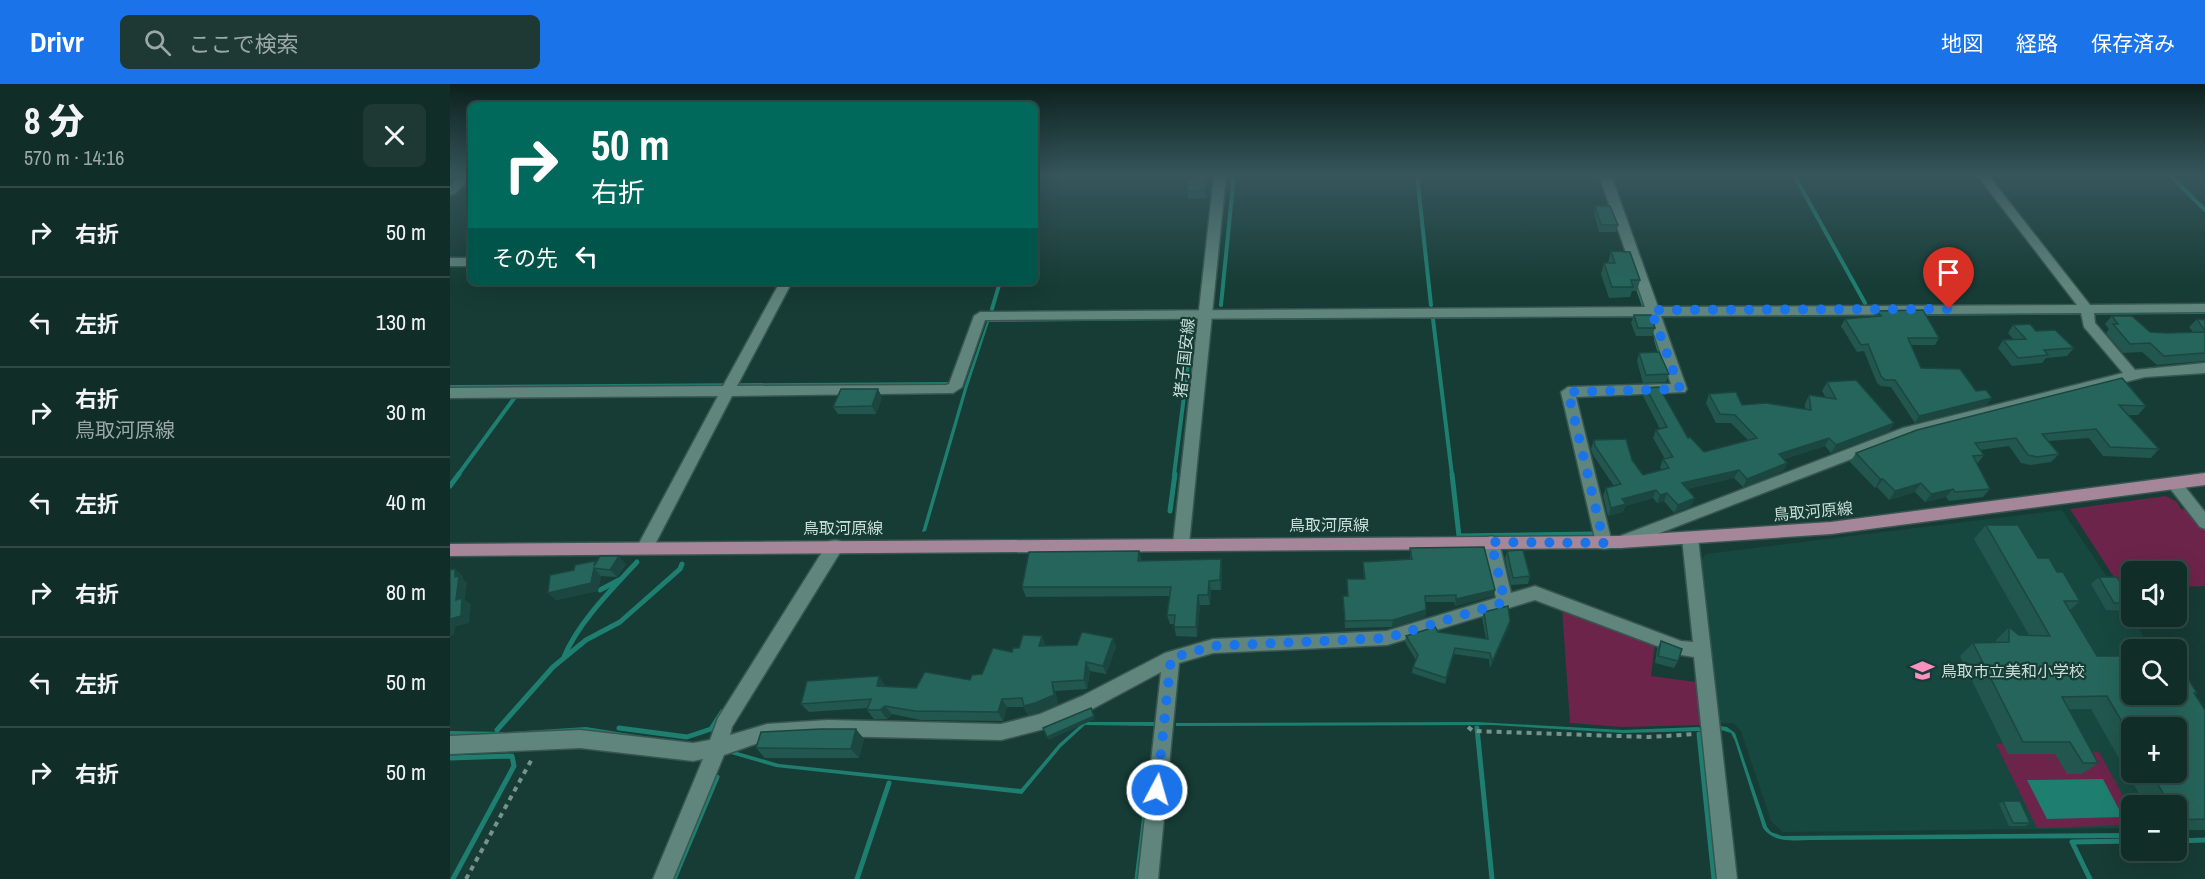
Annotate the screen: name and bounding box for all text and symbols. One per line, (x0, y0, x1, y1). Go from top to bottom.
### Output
search box (120, 15, 540, 69)
text: Drivr (30, 23, 84, 61)
icon: search (141, 26, 174, 59)
text: ここで検索 (189, 29, 299, 59)
text: 地図 (1941, 29, 1983, 58)
text: 経路 (2016, 29, 2058, 58)
text: 保存済み (2091, 29, 2175, 58)
text: 8 分 (24, 97, 85, 145)
button: close (363, 104, 426, 167)
text: 50 m (591, 117, 670, 173)
icon: right (492, 126, 570, 204)
text: 570 m · 14:16 (24, 144, 124, 171)
text: 右折 (591, 174, 645, 210)
icon: right (24, 216, 57, 249)
text: 50 m (386, 217, 426, 247)
text: 右折 (75, 219, 119, 249)
icon: left (570, 240, 603, 273)
text: その先 (492, 243, 558, 273)
pin (1923, 247, 1974, 309)
icon: arrive (1932, 256, 1965, 289)
icon: left (24, 306, 57, 339)
text: 130 m (376, 307, 426, 337)
text: 左折 (75, 309, 119, 339)
street label: 猪子国安線 (1169, 317, 1199, 399)
text: 右折 (75, 384, 119, 414)
icon: right (24, 396, 57, 429)
text: 30 m (386, 397, 426, 427)
text: 鳥取河原線 (75, 416, 175, 443)
icon: left (24, 486, 57, 519)
text: 40 m (386, 487, 426, 517)
text: 左折 (75, 489, 119, 519)
street label: 鳥取河原線 (1772, 497, 1854, 525)
street label: 鳥取河原線 (1289, 514, 1369, 536)
street label: 鳥取河原線 (803, 517, 883, 539)
map controls (2121, 561, 2187, 861)
button: sound (2121, 561, 2187, 627)
icon: right (24, 576, 57, 609)
text: 80 m (386, 577, 426, 607)
text: 右折 (75, 579, 119, 609)
button: search (2121, 639, 2187, 705)
school or university icon: 鳥取市立美和小学校 (1910, 658, 1936, 684)
place label: 鳥取市立美和小学校 (1941, 660, 2085, 682)
icon: left (24, 666, 57, 699)
text: 50 m (386, 667, 426, 697)
text: 左折 (75, 669, 119, 699)
button: + (2121, 717, 2187, 783)
icon: right (24, 756, 57, 789)
text: 50 m (386, 757, 426, 787)
position arrow (1125, 758, 1189, 822)
text: 右折 (75, 759, 119, 789)
button: − (2121, 795, 2187, 861)

